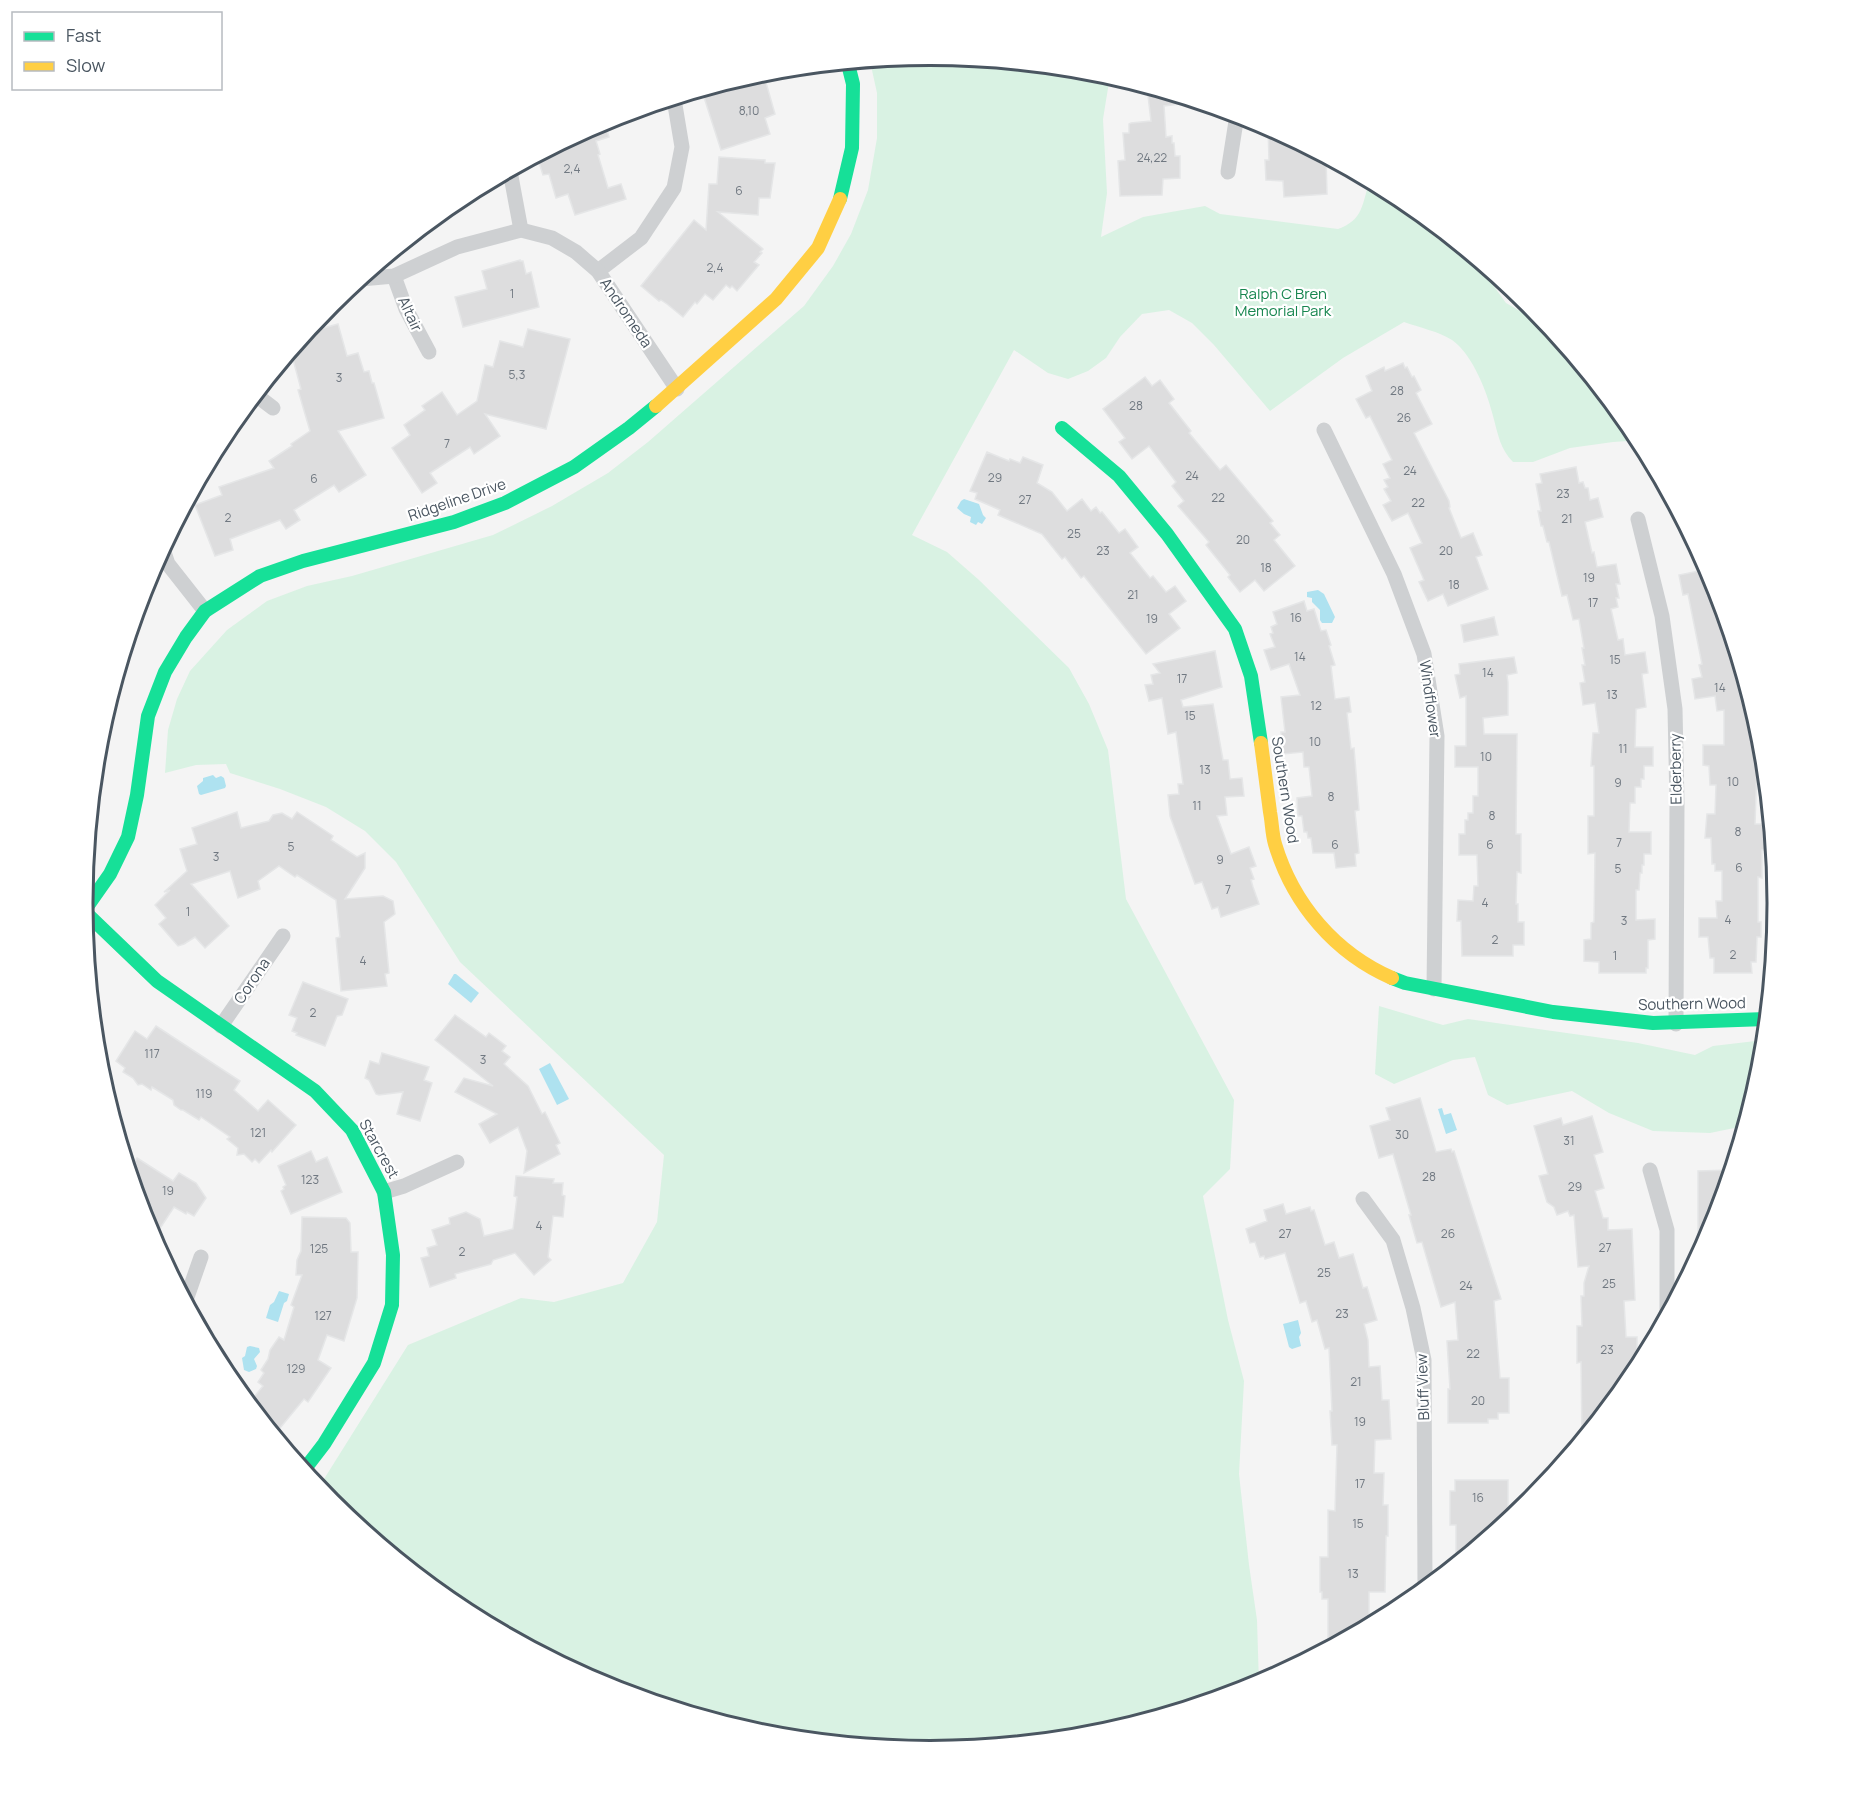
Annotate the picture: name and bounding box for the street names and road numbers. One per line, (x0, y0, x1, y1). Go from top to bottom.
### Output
street label: Andromeda (595, 274, 658, 352)
street label: Altair (393, 293, 428, 335)
street label: Ridgeline Drive (405, 473, 509, 526)
street label: Windflower (1415, 659, 1446, 740)
street label: Elderberry (1664, 733, 1687, 805)
street label: Southern Wood (1267, 735, 1304, 845)
street label: Corona (229, 954, 275, 1008)
street label: Southern Wood (1638, 992, 1746, 1015)
street label: Starcrest (354, 1115, 404, 1182)
street label: Bluff View (1411, 1353, 1434, 1421)

